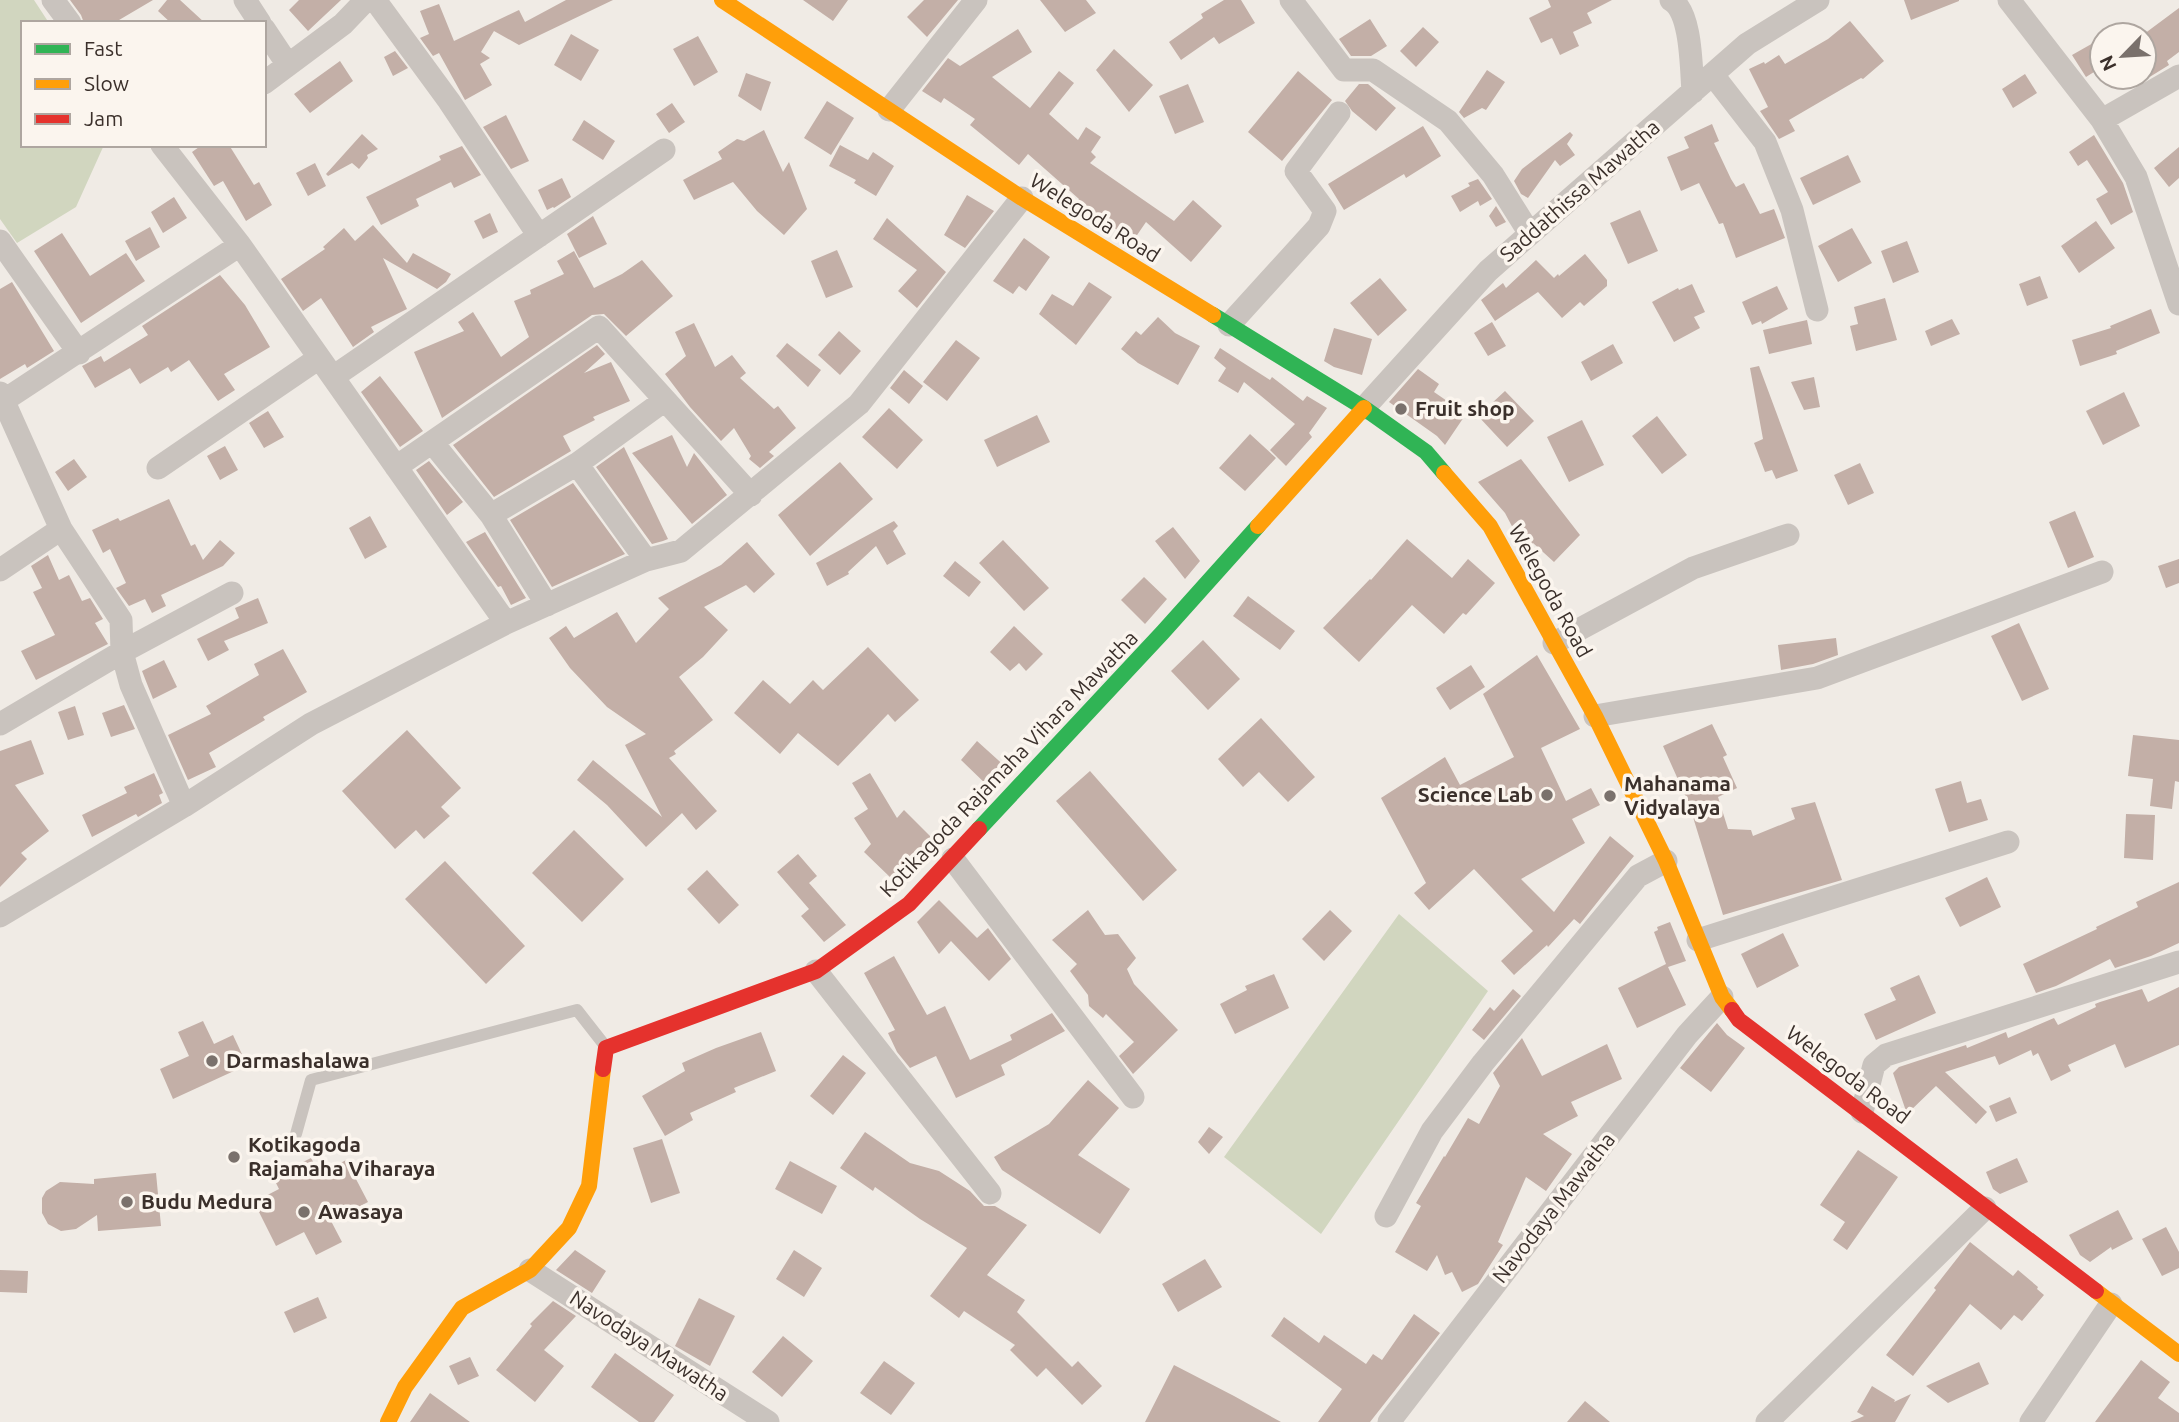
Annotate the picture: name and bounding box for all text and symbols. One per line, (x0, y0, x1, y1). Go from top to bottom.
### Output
legend (21, 21, 266, 147)
north arrow (2088, 21, 2158, 91)
text: Fast (84, 36, 122, 60)
text: N (2095, 52, 2121, 74)
text: Slow (84, 71, 129, 95)
text: Jam (84, 106, 123, 130)
street label: Saddathissa Mawatha (1495, 114, 1664, 266)
street label: Welegoda Road (1026, 168, 1165, 267)
place label: Fruit shop (1415, 396, 1515, 420)
marker: Fruit shop (1393, 401, 1409, 417)
street label: Welegoda Road (1504, 520, 1597, 661)
street label: Kotikagoda Rajamaha Vihara Mawatha (874, 625, 1142, 901)
place label: Mahanama Vidyalaya (1624, 771, 1731, 819)
place label: Science Lab (1418, 782, 1533, 806)
marker: Science Lab (1539, 787, 1555, 803)
marker: Mahanama Vidyalaya (1602, 788, 1618, 804)
street label: Welegoda Road (1782, 1020, 1915, 1128)
place label: Darmashalawa (226, 1048, 370, 1072)
marker: Darmashalawa (204, 1053, 220, 1069)
street label: Navodaya Mawatha (1487, 1127, 1619, 1287)
place label: Kotikagoda Rajamaha Viharaya (248, 1132, 436, 1180)
marker: Kotikagoda Rajamaha Viharaya (226, 1149, 242, 1165)
place label: Budu Medura (141, 1189, 273, 1213)
marker: Budu Medura (119, 1194, 135, 1210)
place label: Awasaya (318, 1199, 403, 1223)
marker: Awasaya (296, 1204, 312, 1220)
street label: Navodaya Mawatha (566, 1285, 733, 1405)

